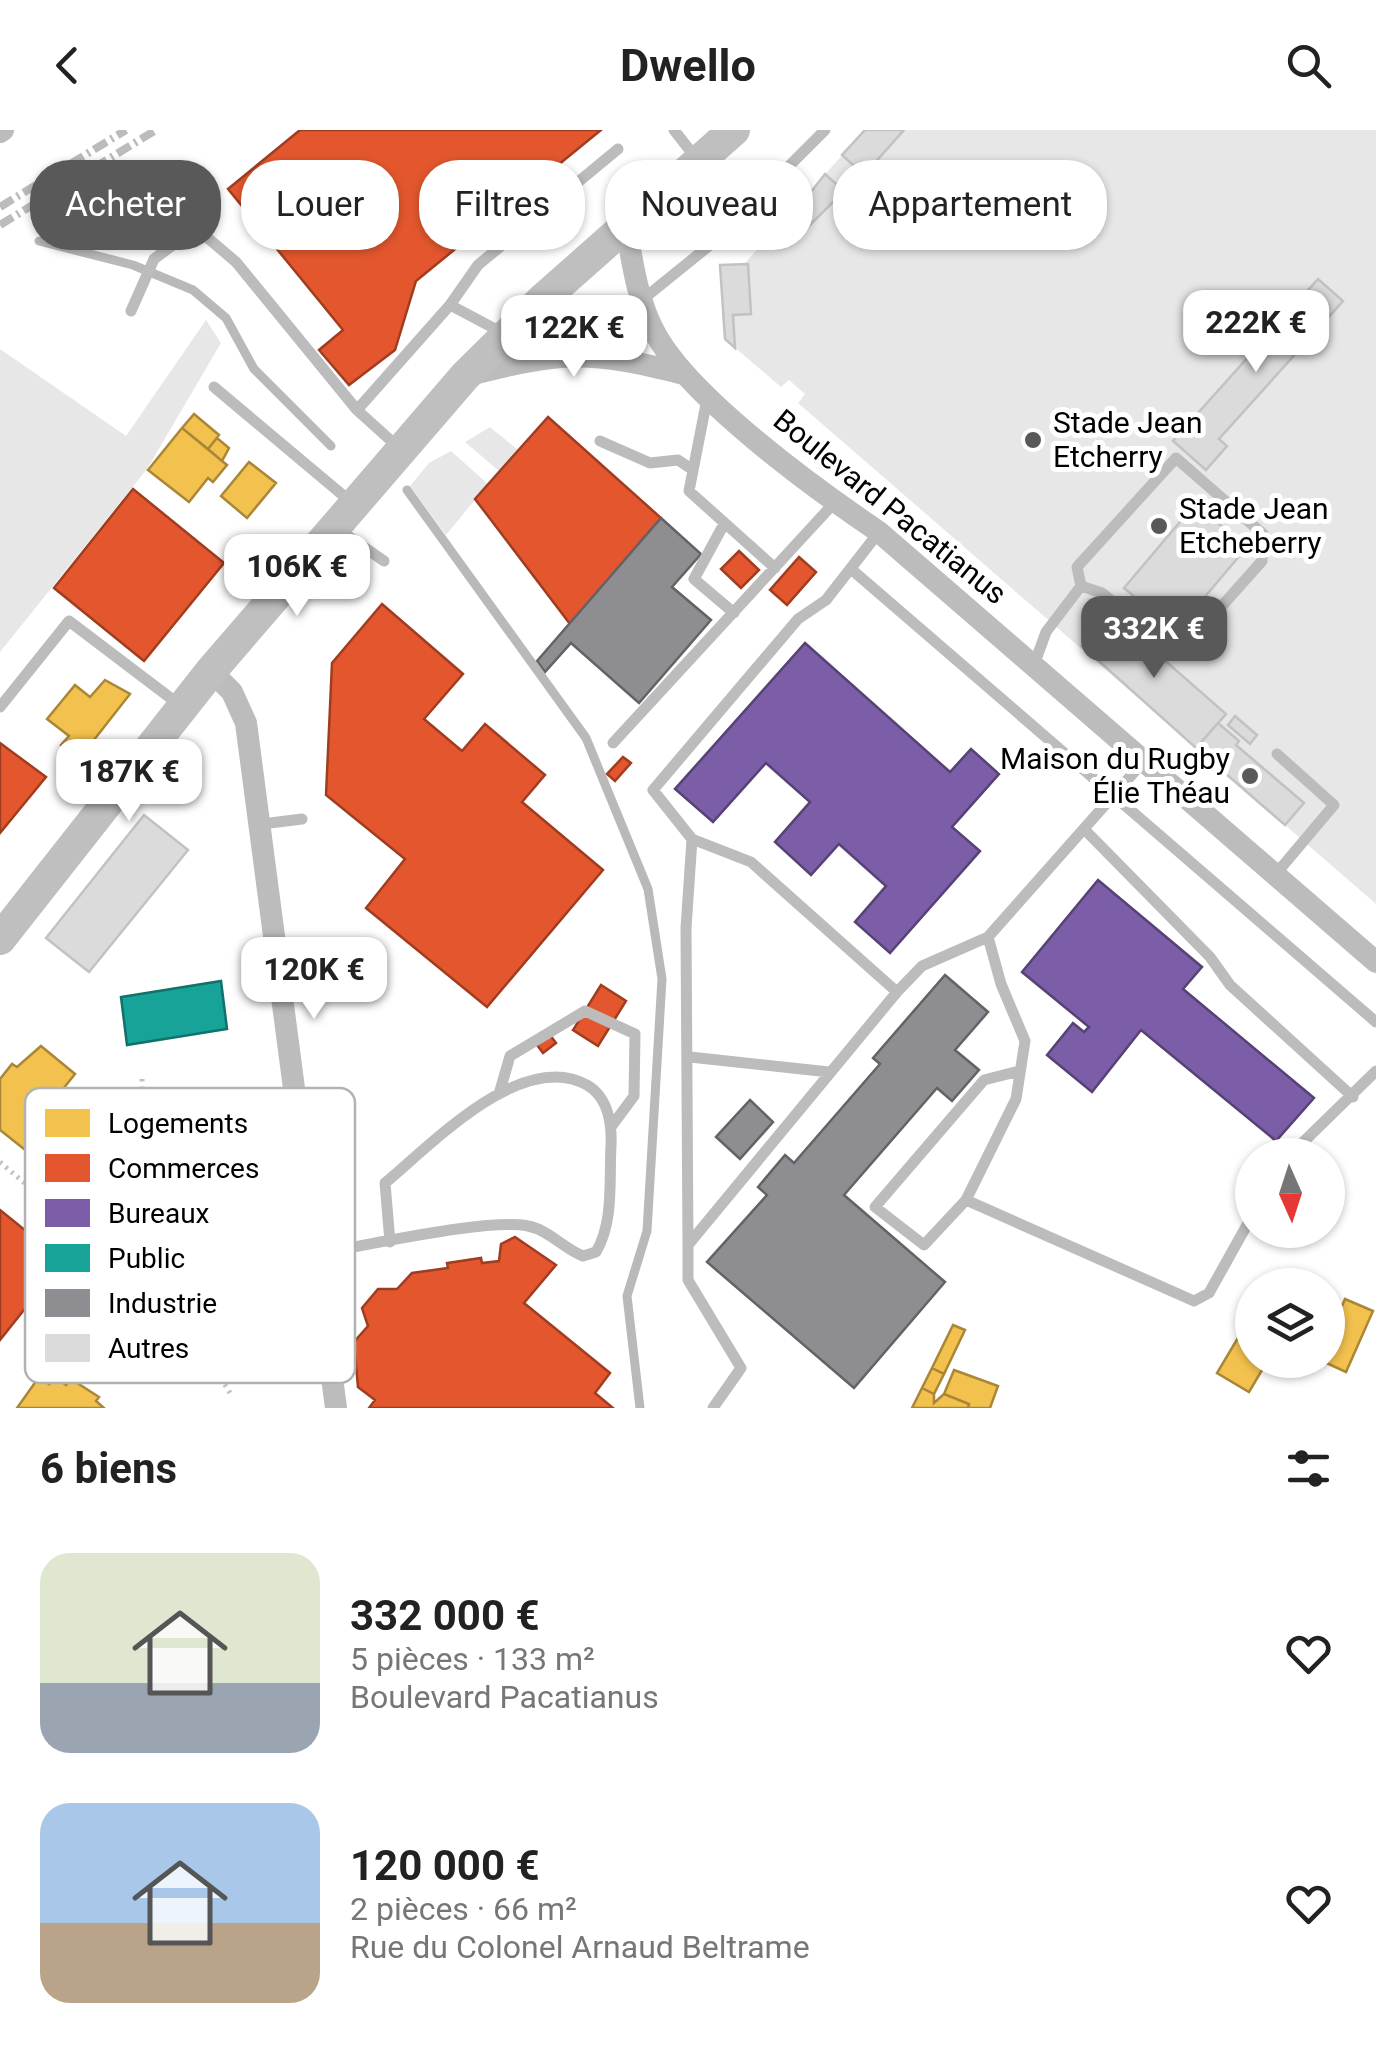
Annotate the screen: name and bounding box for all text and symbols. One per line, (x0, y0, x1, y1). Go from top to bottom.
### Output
icon: back (40, 38, 95, 93)
icon: search (1281, 38, 1336, 93)
text: Dwello (620, 39, 756, 92)
chip: Acheter (30, 160, 221, 250)
chip: Louer (241, 160, 399, 250)
chip: Filtres (419, 160, 585, 250)
chip: Nouveau (605, 160, 813, 250)
chip: Appartement (833, 160, 1107, 250)
pin: 222K € (1175, 290, 1337, 375)
pin: 122K € (493, 295, 655, 380)
text: 222K € (1205, 303, 1307, 341)
text: 122K € (523, 308, 625, 346)
street label: Boulevard Pacatianus (767, 402, 1014, 611)
place label: Stade Jean Etcherry (1053, 405, 1203, 474)
marker: Stade Jean Etcherry (1022, 429, 1044, 451)
place label: Stade Jean Etcheberry (1179, 491, 1329, 560)
marker: Stade Jean Etcheberry (1148, 515, 1170, 537)
pin: 106K € (216, 534, 378, 619)
text: 106K € (246, 547, 348, 585)
pin: 332K € (1073, 596, 1235, 681)
text: 332K € (1103, 609, 1205, 647)
pin: 187K € (48, 739, 210, 824)
place label: Maison du Rugby Élie Théau (1000, 741, 1230, 810)
text: 187K € (78, 752, 180, 790)
marker: Maison du Rugby Élie Théau (1239, 765, 1261, 787)
pin: 120K € (233, 937, 395, 1022)
text: 120K € (263, 950, 365, 988)
legend (25, 1088, 355, 1383)
text: Logements (108, 1107, 248, 1140)
north arrow (1235, 1138, 1345, 1248)
map controls (1235, 1138, 1345, 1378)
text: Commerces (108, 1152, 259, 1185)
text: Bureaux (108, 1197, 210, 1230)
text: Public (108, 1242, 185, 1275)
button: layers (1235, 1268, 1345, 1378)
text: Industrie (108, 1287, 217, 1320)
text: Autres (108, 1332, 189, 1365)
icon: filters (1281, 1441, 1336, 1496)
text: 6 biens (40, 1444, 177, 1493)
text: 332 000 € (350, 1591, 540, 1640)
icon: home (120, 1593, 240, 1713)
icon: heart (1281, 1626, 1336, 1681)
text: 5 pièces · 133 m² (350, 1640, 595, 1678)
text: Boulevard Pacatianus (350, 1678, 659, 1716)
text: 120 000 € (350, 1841, 540, 1890)
icon: home (120, 1843, 240, 1963)
icon: heart (1281, 1876, 1336, 1931)
text: 2 pièces · 66 m² (350, 1890, 577, 1928)
text: Rue du Colonel Arnaud Beltrame (350, 1928, 810, 1966)

